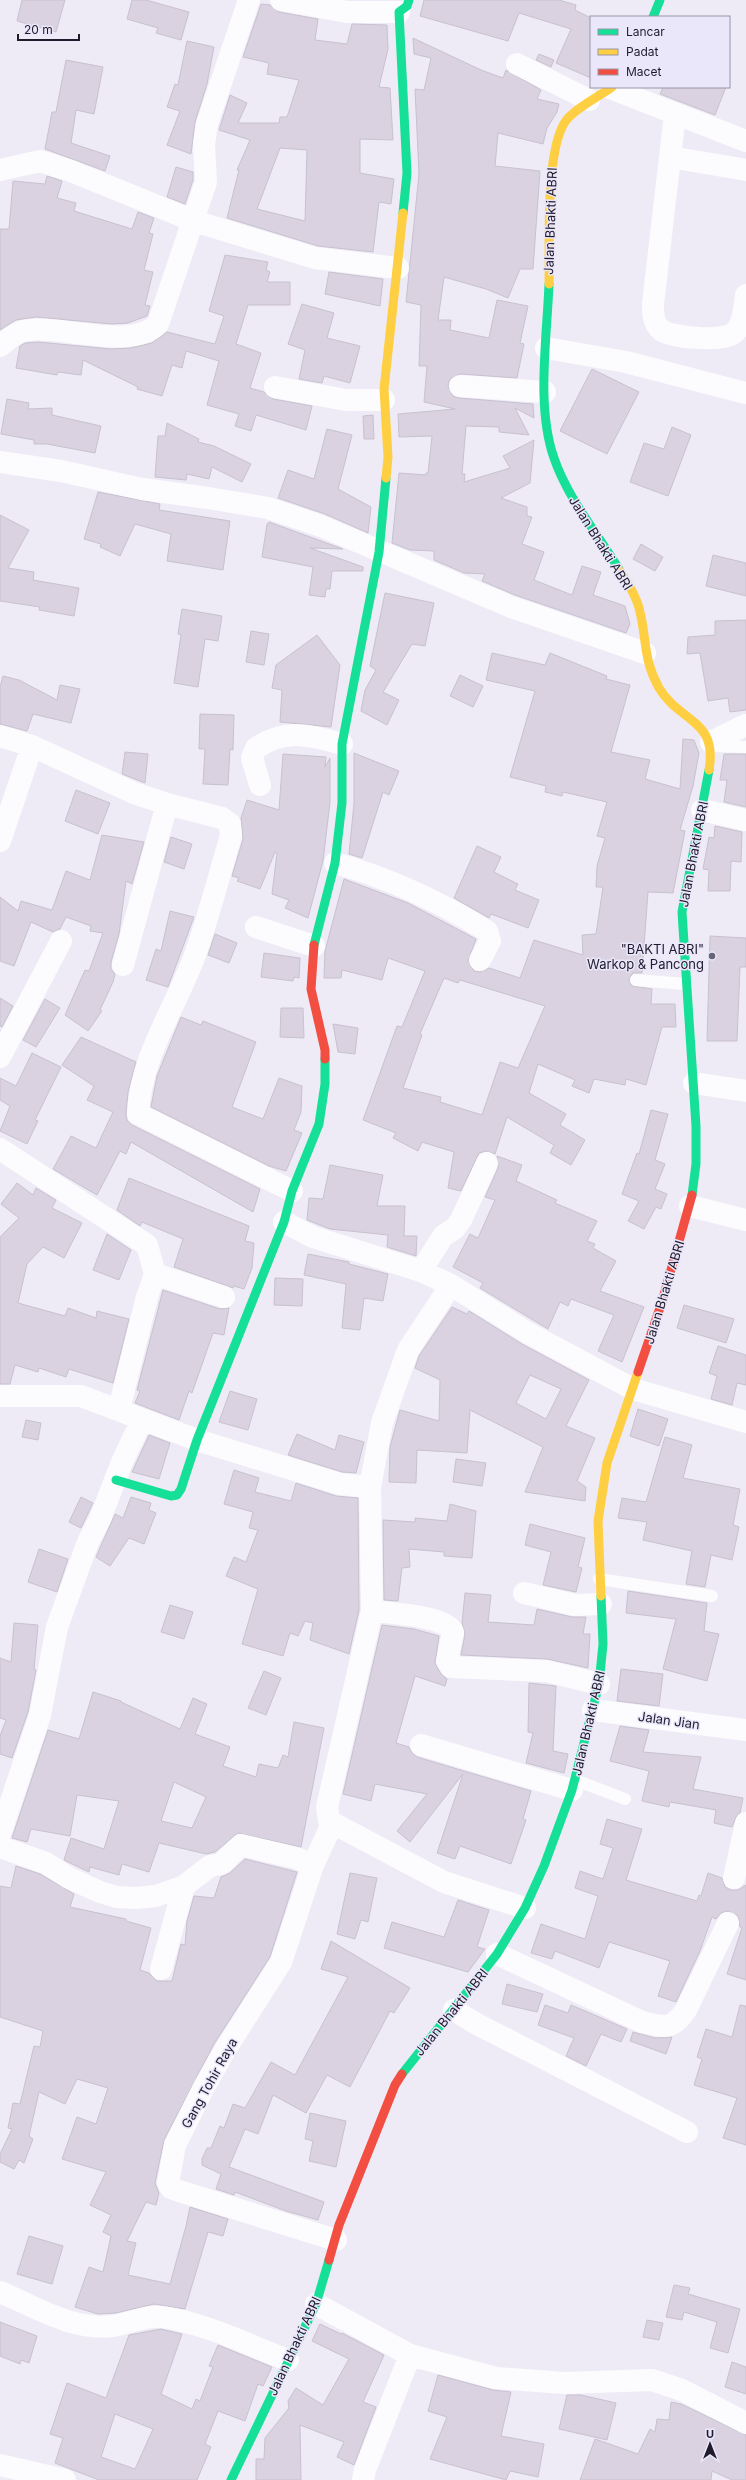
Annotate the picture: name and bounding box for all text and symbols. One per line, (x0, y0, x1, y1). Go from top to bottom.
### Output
scale bar (18, 16, 79, 42)
legend (590, 16, 730, 88)
text: 20 m (24, 22, 53, 37)
text: Lancar (626, 24, 665, 39)
text: Padat (626, 44, 658, 59)
text: Macet (626, 64, 661, 79)
street label: Jalan Bhakti ABRI (540, 167, 560, 275)
street label: Jalan Bhakti ABRI (566, 493, 636, 593)
street label: Jalan Bhakti ABRI (675, 800, 711, 908)
place label: "BAKTI ABRI" Warkop & Pancong (587, 941, 704, 972)
marker: "BAKTI ABRI" Warkop & Pancong (707, 951, 717, 961)
street label: Jalan Bhakti ABRI (641, 1238, 687, 1346)
street label: Jalan Bhakti ABRI (568, 1669, 608, 1777)
street label: Jalan Jian (637, 1708, 701, 1732)
street label: Jalan Bhakti ABRI (411, 1965, 491, 2059)
street label: Gang Tohir Raya (178, 2035, 240, 2131)
street label: Jalan Bhakti ABRI (264, 2294, 324, 2398)
north arrow (690, 2424, 730, 2464)
text: U (706, 2427, 714, 2441)

